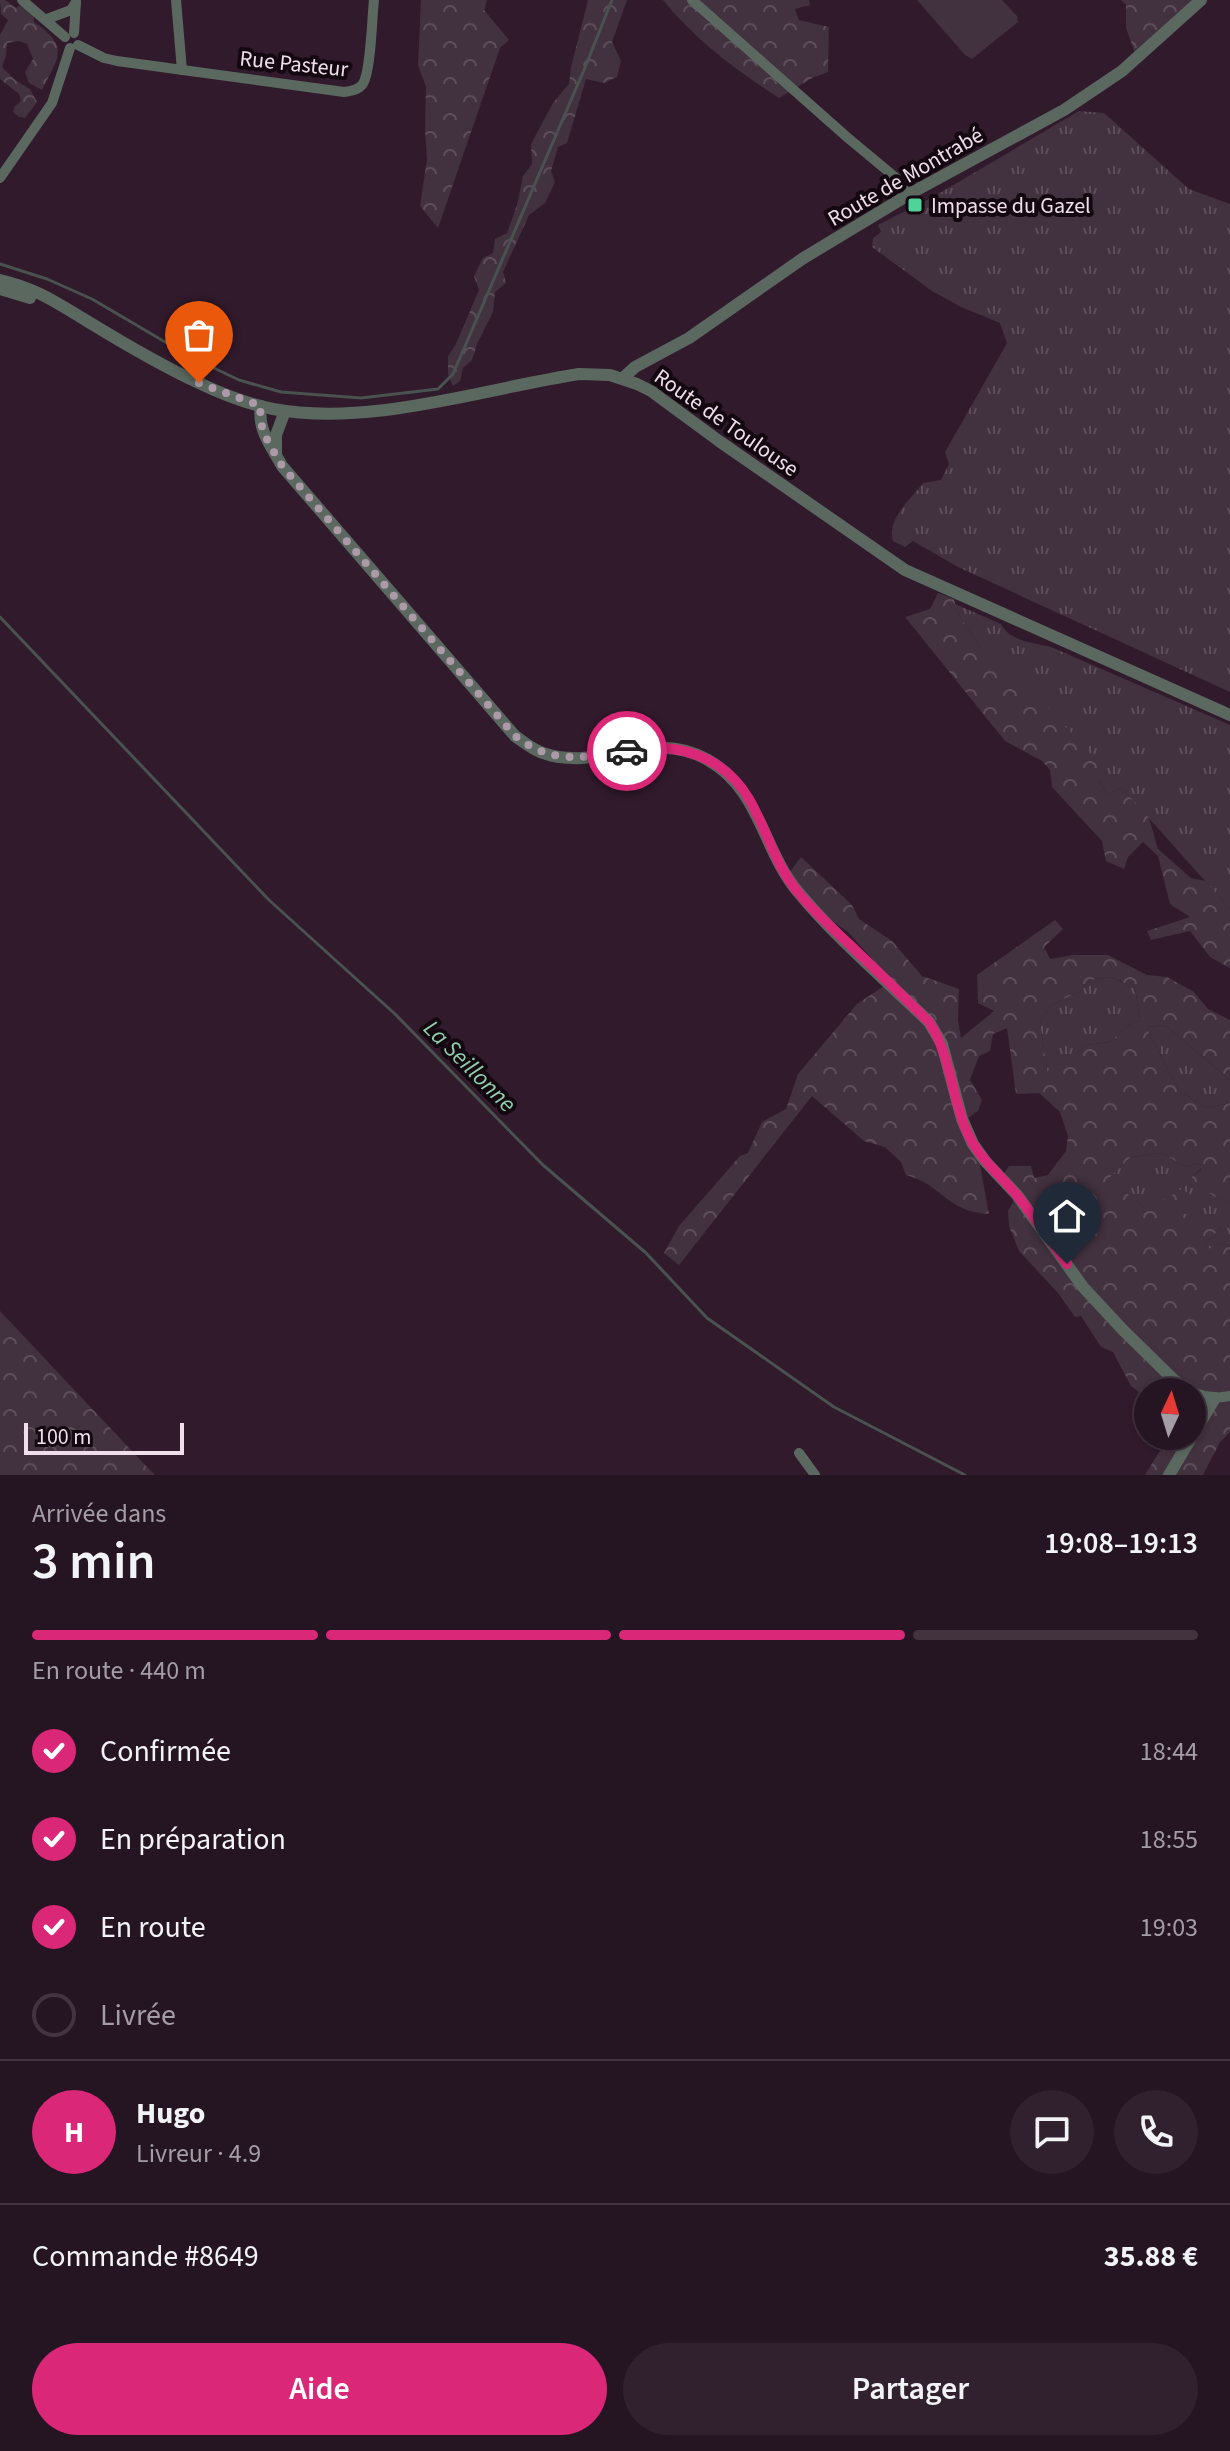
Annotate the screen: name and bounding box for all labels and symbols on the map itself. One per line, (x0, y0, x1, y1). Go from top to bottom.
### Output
street label: Rue Pasteur (238, 42, 350, 86)
street label: Route de Montrabé (822, 119, 989, 234)
place label: Impasse du Gazel (931, 190, 1091, 222)
marker: Impasse du Gazel (906, 196, 924, 214)
pin (165, 301, 233, 383)
street label: Route de Toulouse (648, 361, 805, 485)
courier (587, 711, 667, 791)
water label: La Seillonne (415, 1012, 524, 1121)
pin (1033, 1182, 1101, 1264)
north arrow (1134, 1378, 1206, 1450)
scale bar (24, 1419, 184, 1455)

